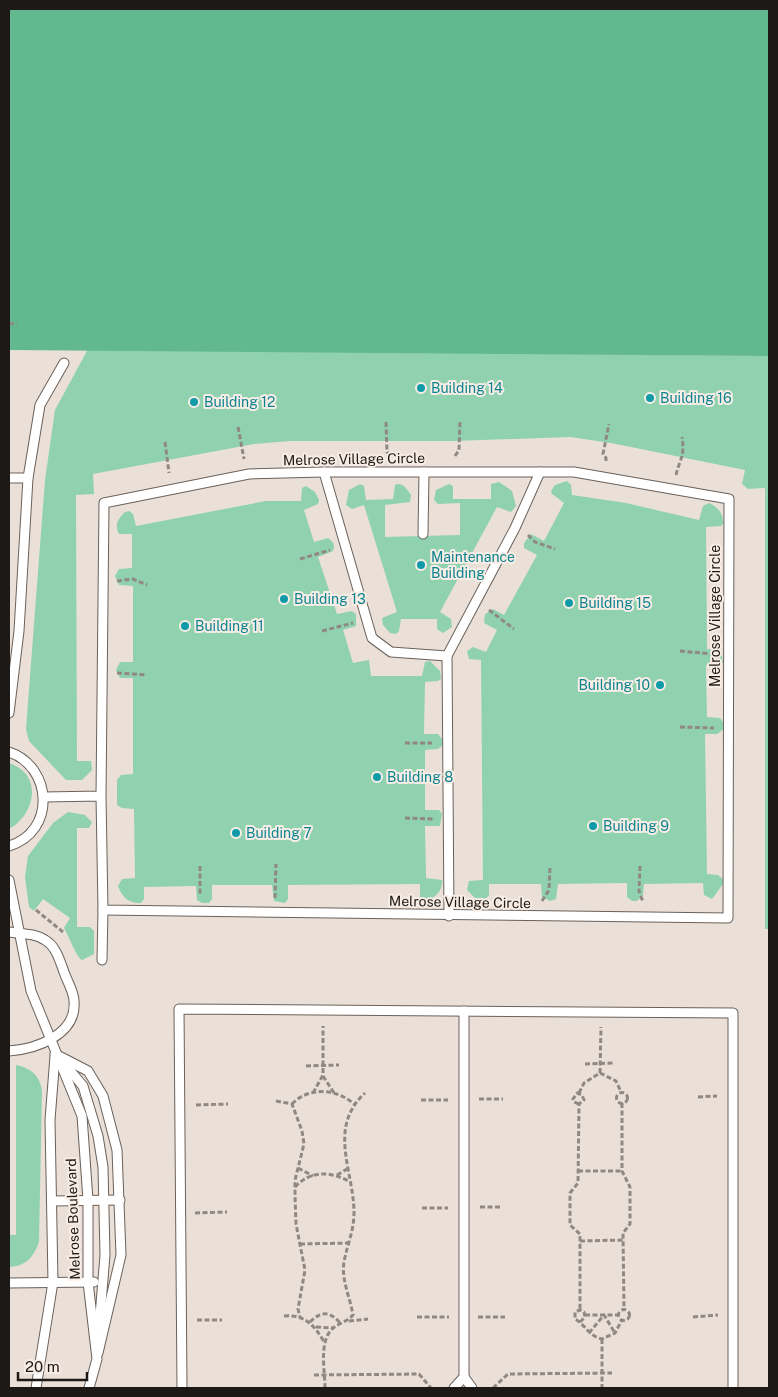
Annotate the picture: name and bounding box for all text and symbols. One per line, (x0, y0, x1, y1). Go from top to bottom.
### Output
place label: Building 14 (431, 380, 503, 396)
marker: Building 14 (415, 382, 427, 394)
place label: Building 16 (660, 390, 732, 406)
marker: Building 16 (644, 392, 656, 404)
place label: Building 12 (204, 394, 275, 410)
marker: Building 12 (188, 396, 200, 408)
street label: Melrose Village Circle (283, 450, 425, 468)
street label: Melrose Village Circle (707, 545, 723, 687)
place label: Maintenance Building (431, 549, 515, 581)
marker: Maintenance Building (415, 559, 427, 571)
place label: Building 13 (294, 591, 366, 607)
marker: Building 13 (278, 593, 290, 605)
place label: Building 15 (579, 595, 651, 611)
marker: Building 15 (563, 597, 575, 609)
place label: Building 11 (195, 618, 264, 634)
marker: Building 11 (179, 620, 191, 632)
place label: Building 10 (578, 677, 650, 693)
marker: Building 10 (654, 679, 666, 691)
place label: Building 8 (387, 769, 453, 785)
marker: Building 8 (371, 771, 383, 783)
place label: Building 9 (603, 818, 669, 834)
marker: Building 9 (587, 820, 599, 832)
place label: Building 7 (246, 825, 312, 841)
marker: Building 7 (230, 827, 242, 839)
street label: Melrose Village Circle (389, 893, 531, 911)
street label: Melrose Boulevard (63, 1158, 83, 1280)
scale bar (18, 1350, 86, 1382)
text: 20 m (25, 1358, 60, 1375)

